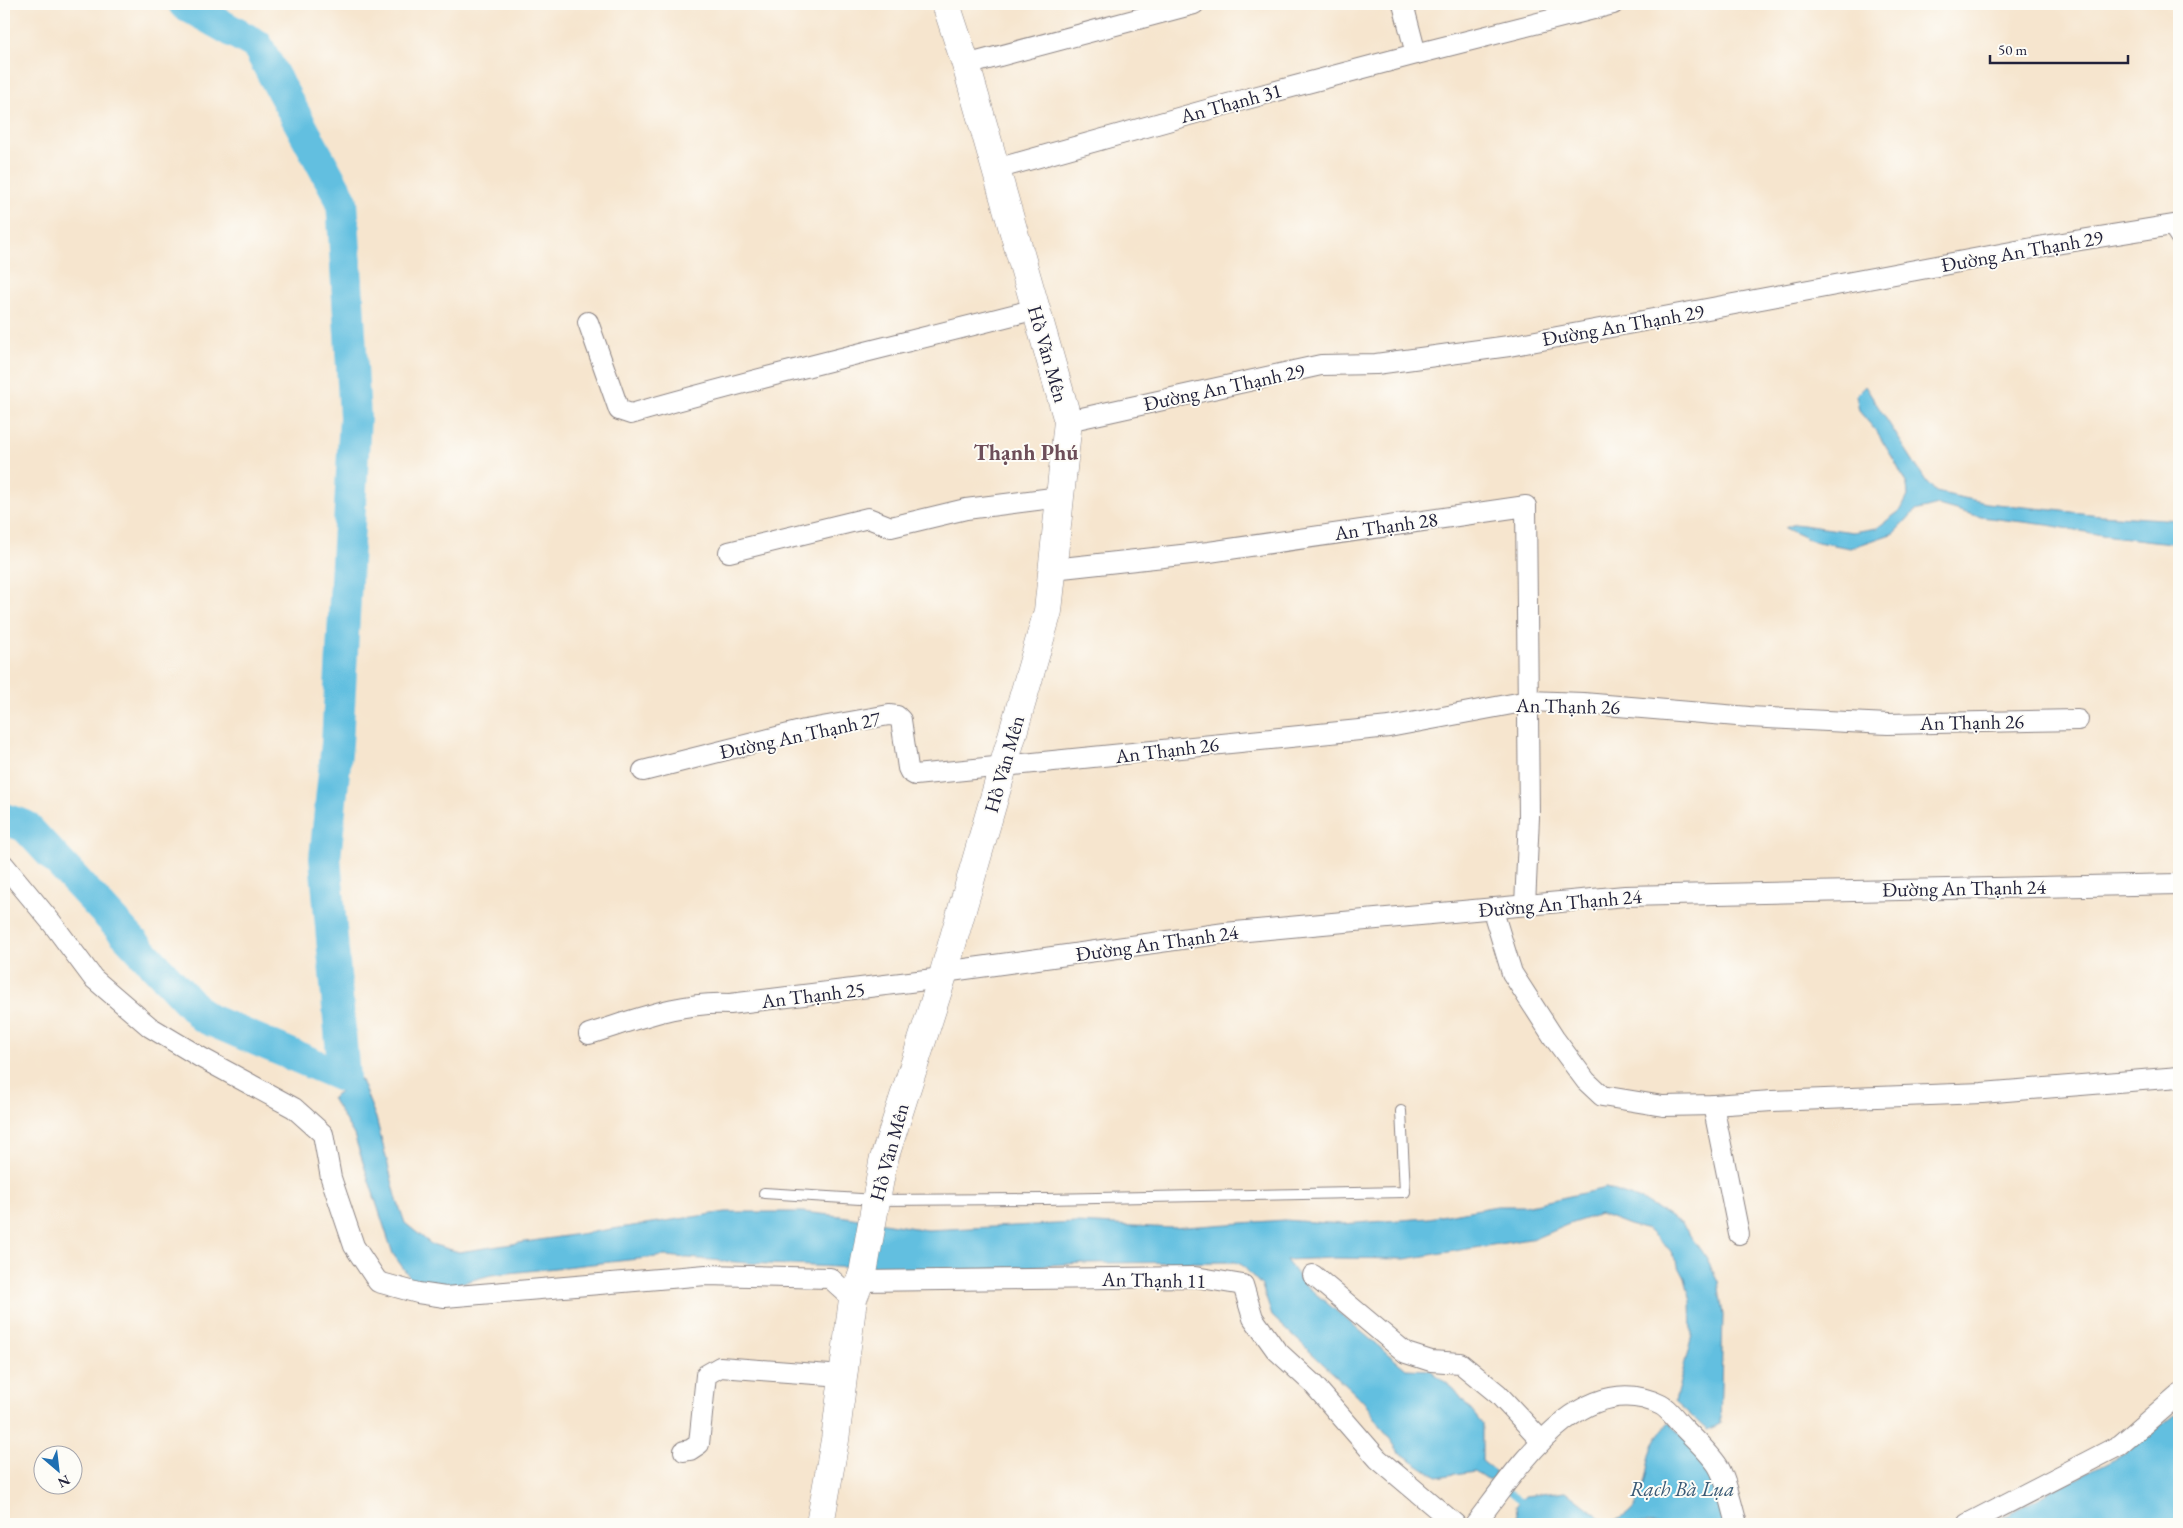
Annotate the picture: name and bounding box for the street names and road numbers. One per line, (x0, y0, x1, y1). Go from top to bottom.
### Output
street label: An Thạnh 31 (1176, 77, 1285, 129)
street label: Đường An Thạnh 29 (1939, 224, 2105, 278)
street label: Đường An Thạnh 29 (1540, 298, 1706, 352)
street label: Hồ Văn Mên (1022, 302, 1074, 406)
street label: Đường An Thạnh 29 (1141, 357, 1307, 417)
street label: An Thạnh 28 (1332, 506, 1439, 546)
street label: An Thạnh 26 (1515, 692, 1621, 720)
street label: Đường An Thạnh 27 (717, 705, 883, 765)
street label: An Thạnh 26 (1919, 708, 2025, 736)
street label: Hồ Văn Mên (978, 712, 1030, 816)
street label: An Thạnh 26 (1113, 731, 1221, 769)
street label: Đường An Thạnh 24 (1882, 874, 2047, 902)
street label: Đường An Thạnh 24 (1477, 883, 1643, 923)
street label: Đường An Thạnh 24 (1074, 919, 1240, 967)
street label: An Thạnh 25 (759, 976, 866, 1014)
street label: Hồ Văn Mên (863, 1100, 915, 1204)
street label: An Thạnh 11 (1101, 1266, 1206, 1294)

